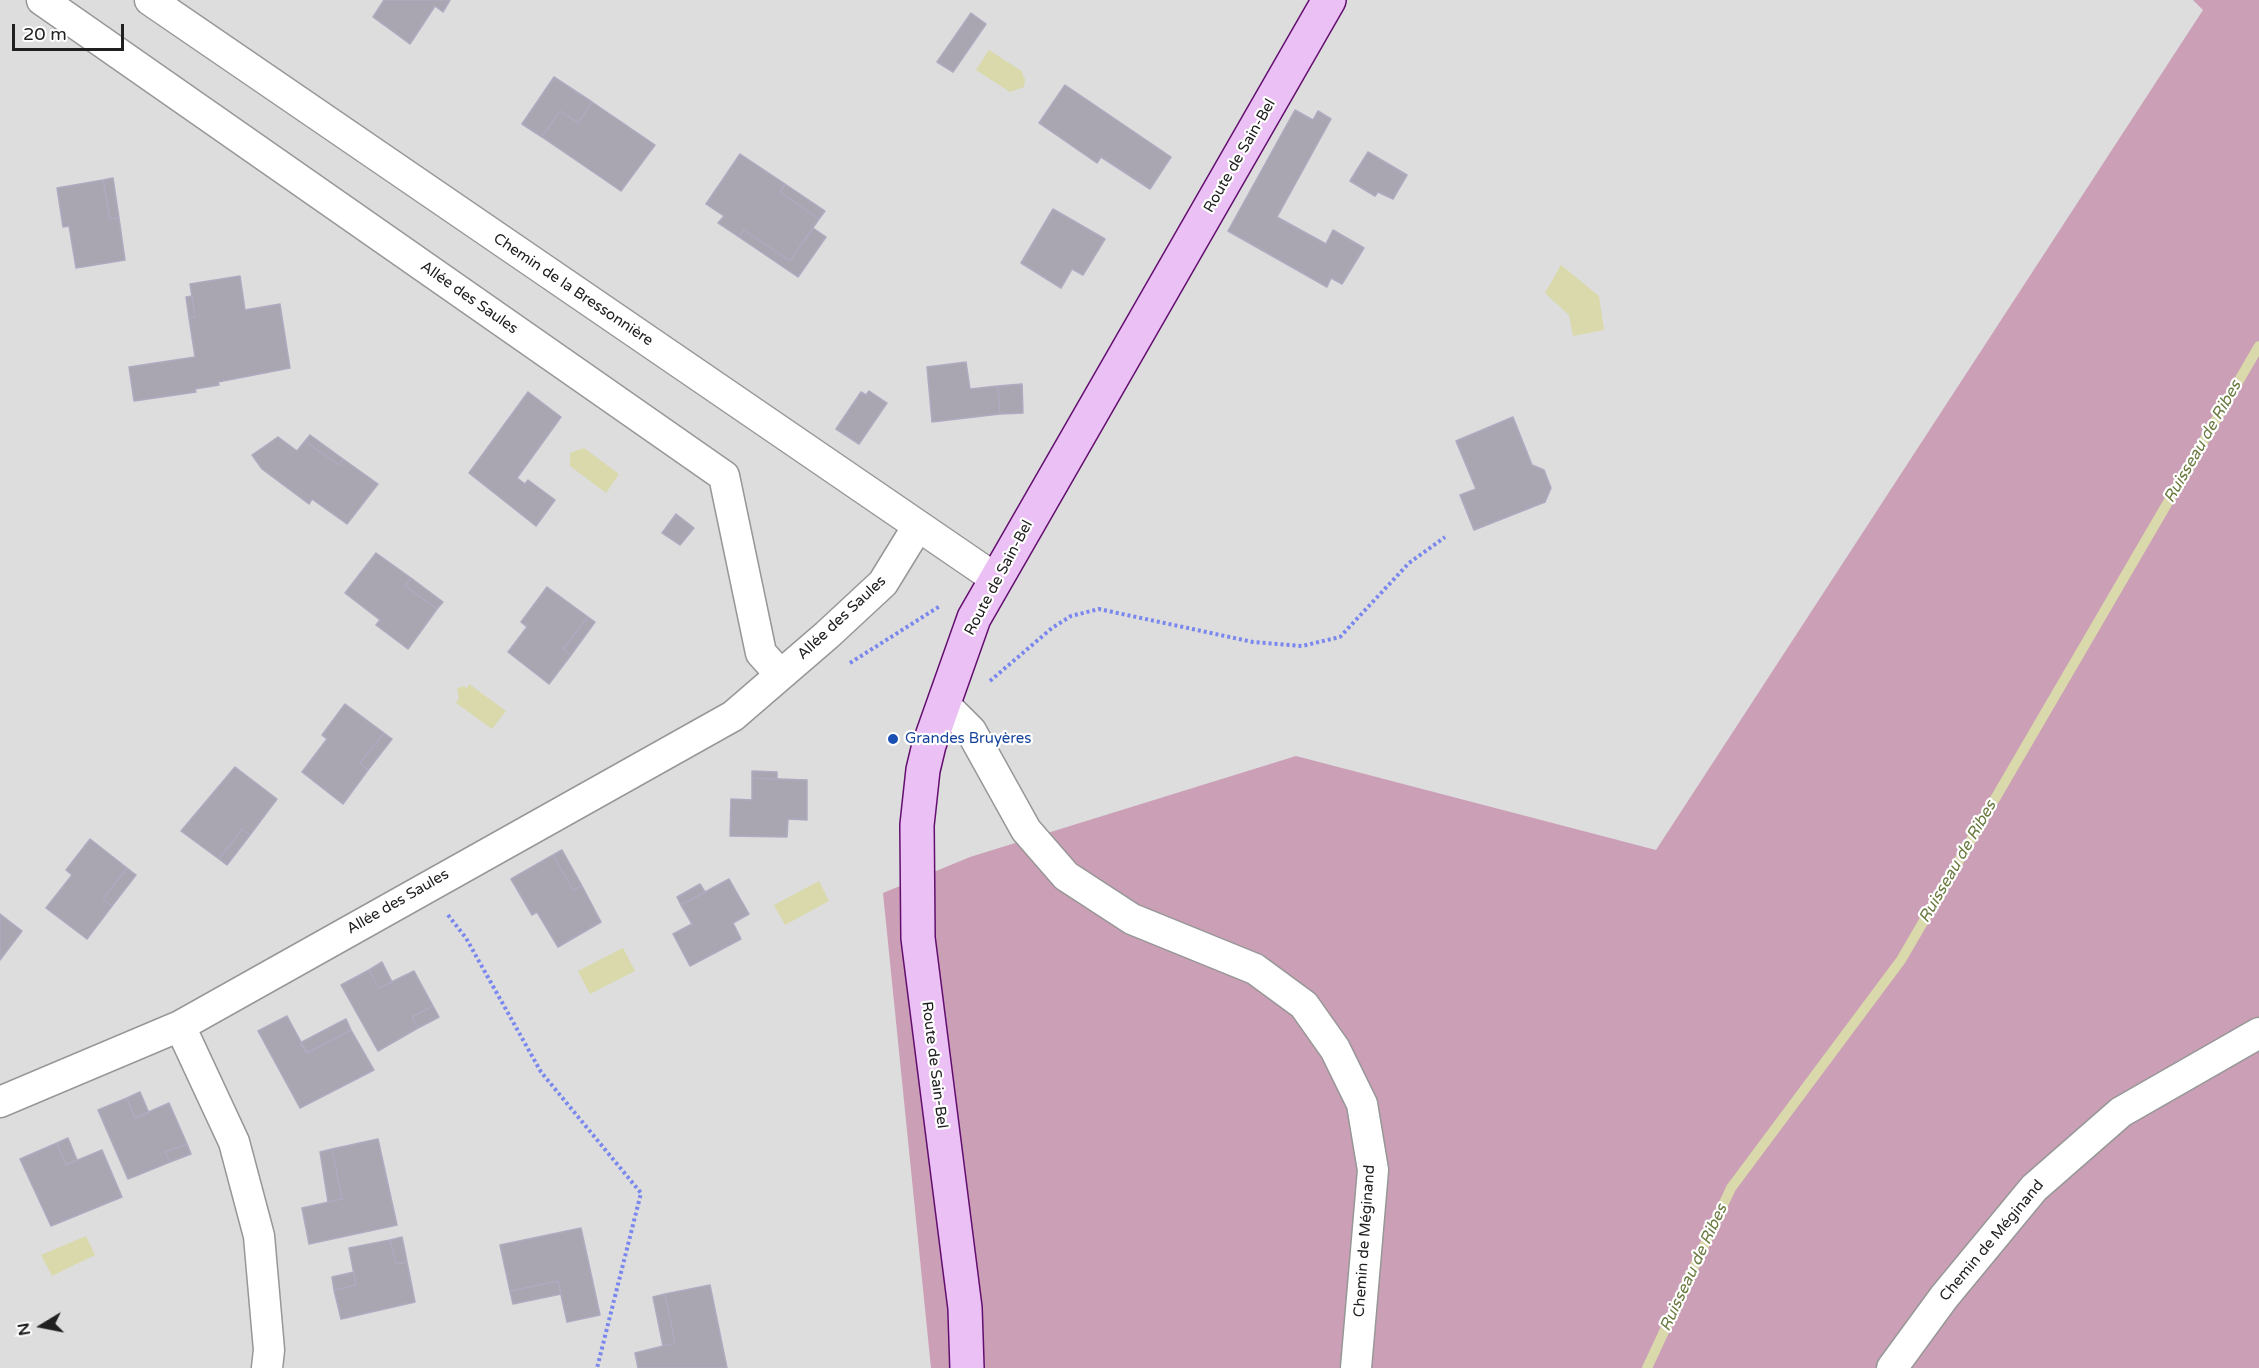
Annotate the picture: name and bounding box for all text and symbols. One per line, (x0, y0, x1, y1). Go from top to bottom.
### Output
scale bar (15, 12, 128, 50)
text: 20 m (23, 23, 67, 45)
street label: Route de Sain-Bel (1200, 96, 1280, 216)
street label: Chemin de la Bressonnière (490, 230, 656, 350)
street label: Allée des Saules (417, 258, 521, 338)
water label: Ruisseau de Ribes (2160, 377, 2246, 507)
street label: Route de Sain-Bel (961, 517, 1037, 639)
street label: Allée des Saules (794, 572, 890, 664)
place label: Grandes Bruyères (905, 730, 1032, 748)
marker: Grandes Bruyères (886, 732, 900, 746)
water label: Ruisseau de Ribes (1915, 797, 2001, 927)
street label: Allée des Saules (344, 866, 452, 938)
street label: Route de Sain-Bel (917, 1000, 951, 1130)
street label: Chemin de Méginand (1351, 1164, 1379, 1318)
street label: Chemin de Méginand (1936, 1177, 2048, 1305)
water label: Ruisseau de Ribes (1656, 1201, 1732, 1335)
north arrow (12, 1296, 72, 1356)
text: N (13, 1321, 35, 1337)

